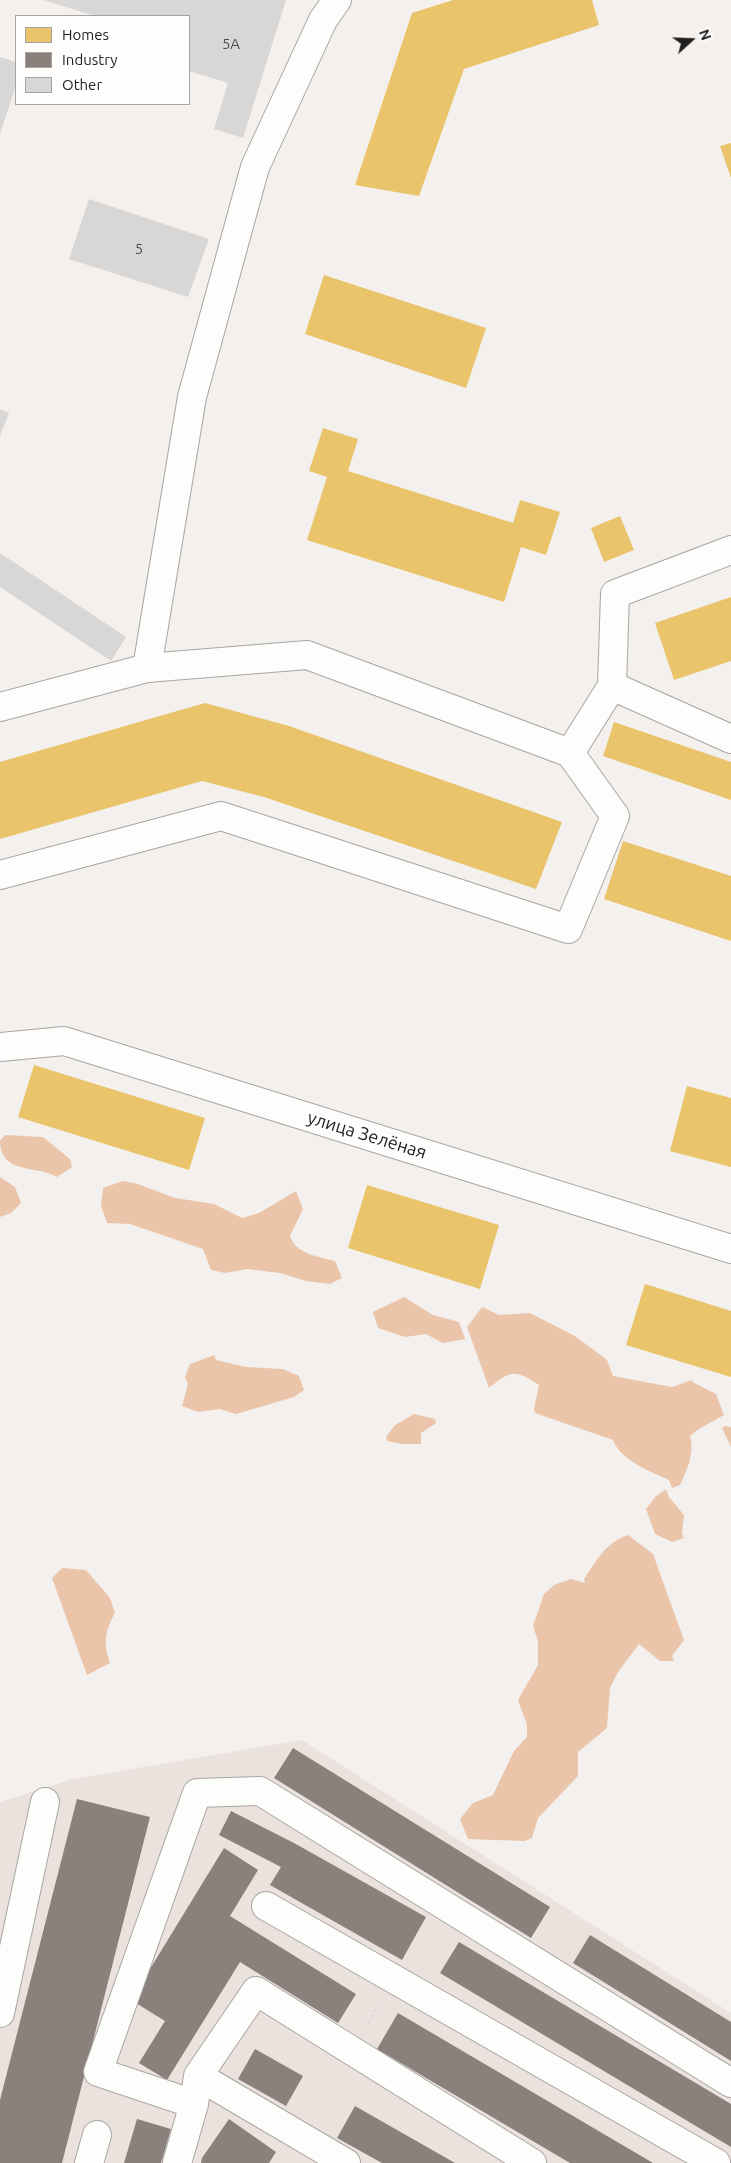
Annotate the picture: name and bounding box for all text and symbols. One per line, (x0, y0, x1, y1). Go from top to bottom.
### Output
legend (15, 15, 190, 105)
north arrow (666, 15, 716, 65)
text: Homes (62, 26, 109, 43)
text: N (696, 27, 714, 43)
house number: 5А (222, 35, 240, 53)
text: Industry (62, 51, 117, 68)
text: Other (62, 76, 102, 93)
house number: 5 (135, 240, 143, 258)
street label: улица Зелёная (305, 1107, 429, 1163)

